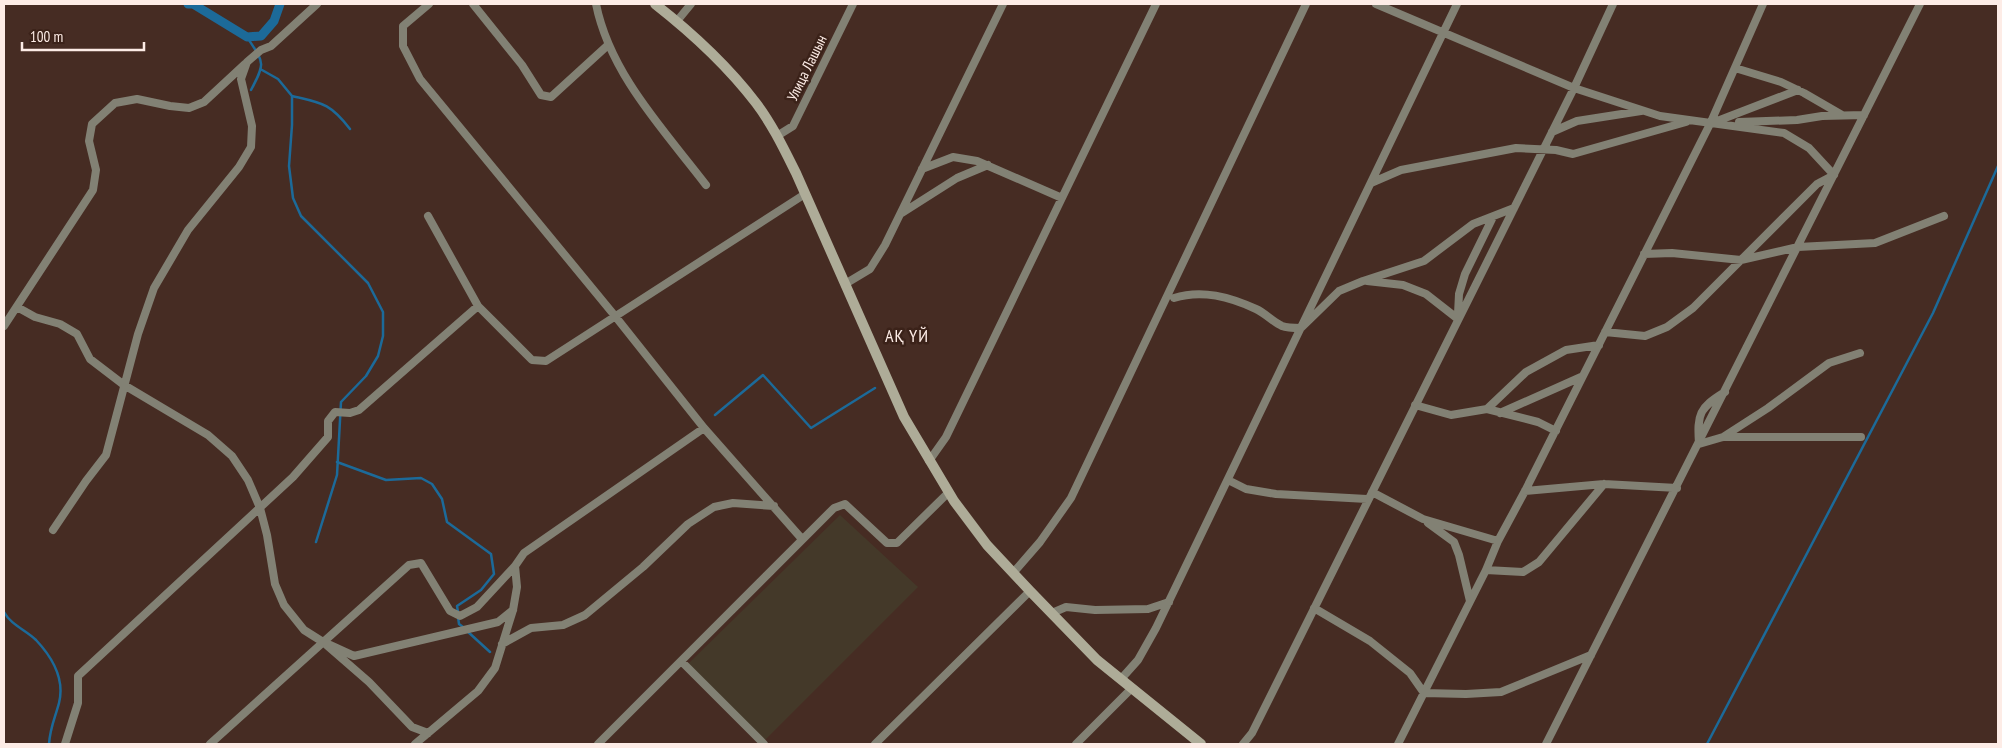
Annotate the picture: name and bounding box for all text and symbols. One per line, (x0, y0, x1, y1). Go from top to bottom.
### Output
scale bar (22, 20, 145, 52)
text: 100 m (30, 27, 63, 46)
street label: Улица Лашын (782, 32, 831, 104)
district label: АҚ ҮЙ (885, 324, 929, 347)

